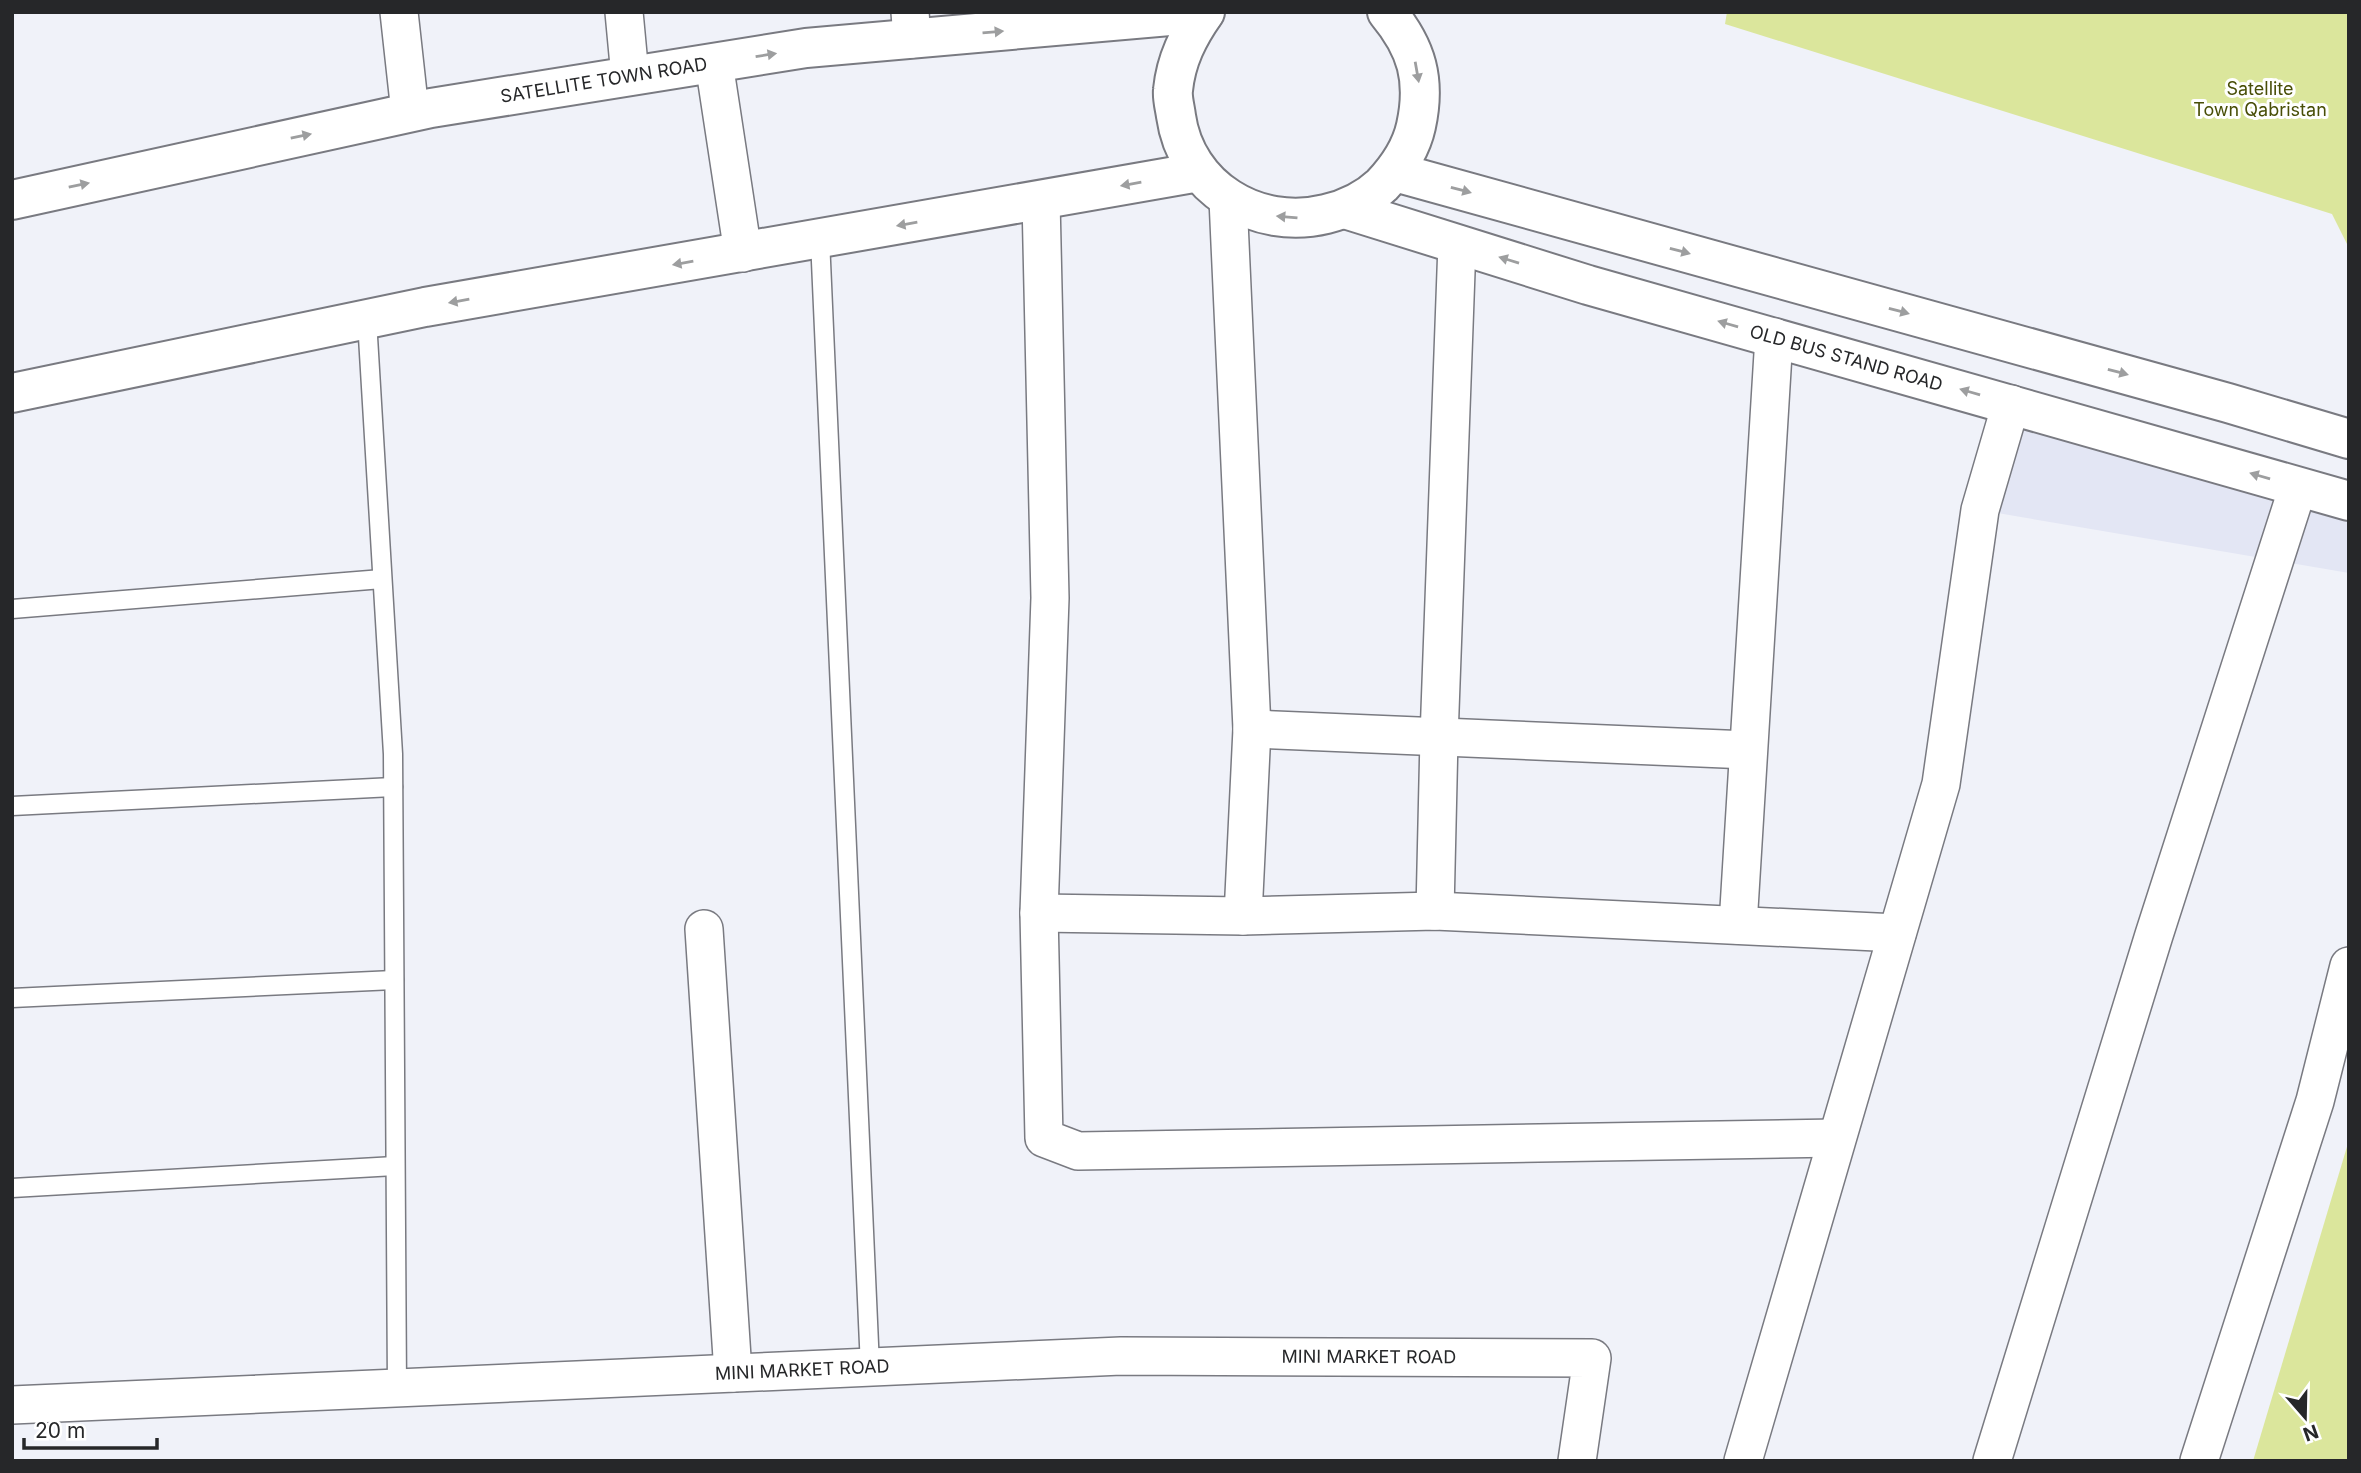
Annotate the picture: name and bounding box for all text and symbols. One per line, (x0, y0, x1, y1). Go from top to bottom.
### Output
one-way arrow (982, 26, 1004, 37)
one-way arrow (755, 49, 777, 60)
street label: SATELLITE TOWN ROAD (499, 53, 709, 107)
one-way arrow (1412, 61, 1423, 83)
park label: Satellite Town Qabristan (2193, 78, 2327, 120)
one-way arrow (290, 131, 312, 142)
one-way arrow (1120, 179, 1142, 190)
one-way arrow (68, 180, 90, 191)
one-way arrow (1451, 185, 1472, 195)
one-way arrow (1276, 211, 1298, 222)
one-way arrow (896, 219, 918, 230)
one-way arrow (1670, 246, 1691, 256)
one-way arrow (1499, 255, 1520, 265)
one-way arrow (672, 258, 694, 269)
one-way arrow (448, 296, 470, 307)
one-way arrow (1889, 307, 1910, 317)
one-way arrow (1717, 318, 1739, 329)
street label: OLD BUS STAND ROAD (1747, 320, 1945, 395)
one-way arrow (2108, 367, 2130, 378)
one-way arrow (1960, 387, 1981, 397)
one-way arrow (2249, 470, 2270, 480)
street label: MINI MARKET ROAD (1282, 1346, 1456, 1367)
street label: MINI MARKET ROAD (715, 1355, 890, 1384)
north arrow (2270, 1382, 2340, 1452)
scale bar (24, 1406, 158, 1450)
text: 20 m (35, 1418, 85, 1443)
text: N (2300, 1419, 2321, 1446)

